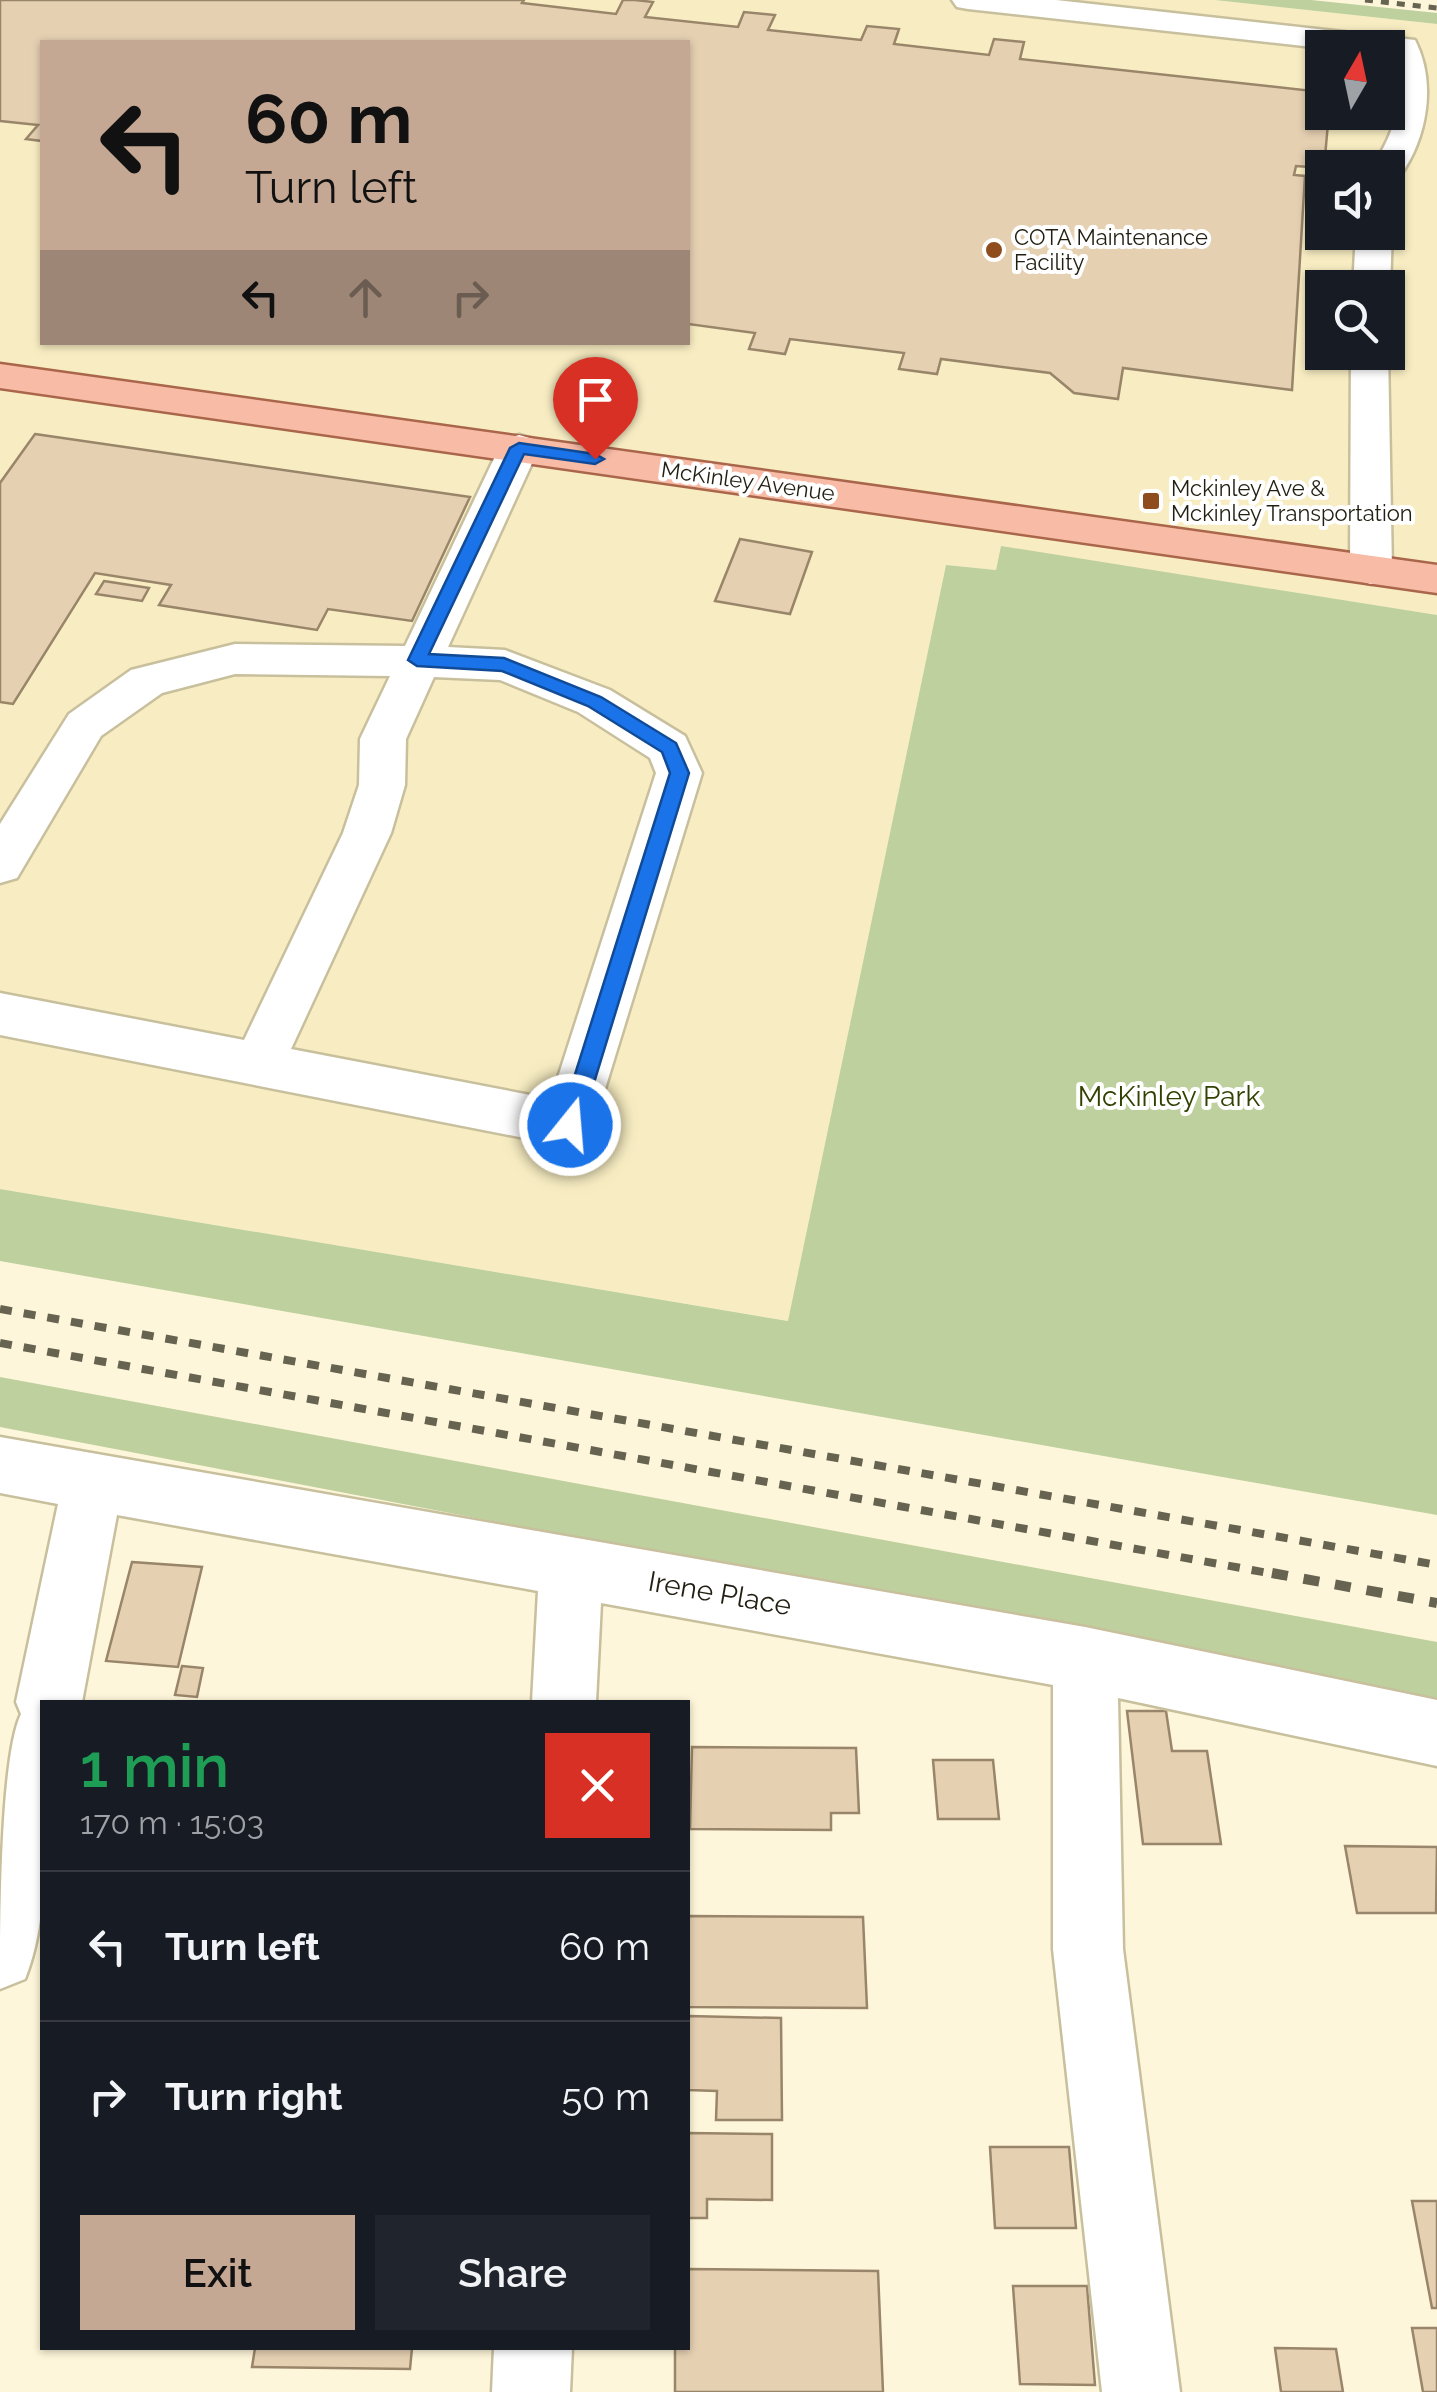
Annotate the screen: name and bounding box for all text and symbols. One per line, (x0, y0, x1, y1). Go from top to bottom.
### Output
north arrow (1305, 30, 1405, 130)
map controls (1305, 30, 1405, 370)
text: 60 m (245, 77, 412, 159)
icon: left (80, 80, 210, 210)
button: sound (1305, 150, 1405, 250)
text: Turn left (245, 161, 417, 214)
place label: COTA Maintenance Facility (1014, 224, 1208, 275)
marker: COTA Maintenance Facility (983, 239, 1005, 261)
icon: left (233, 270, 288, 325)
icon: ahead (338, 270, 393, 325)
icon: right (443, 270, 498, 325)
button: search (1305, 270, 1405, 370)
pin (553, 357, 638, 460)
icon: arrive (568, 372, 623, 427)
street label: McKinley Avenue (660, 456, 837, 506)
place label: Mckinley Ave & Mckinley Transportation (1171, 475, 1413, 526)
marker: Mckinley Ave & Mckinley Transportation (1140, 490, 1162, 512)
position arrow (518, 1073, 622, 1177)
park label: McKinley Park (1078, 1080, 1260, 1113)
street label: Irene Place (646, 1565, 794, 1622)
text: 1 min (80, 1731, 229, 1801)
button: close (545, 1733, 650, 1838)
text: 170 m · 15:03 (80, 1804, 264, 1841)
icon: left (80, 1919, 135, 1974)
text: Turn left (165, 1924, 320, 1969)
text: 60 m (559, 1924, 650, 1969)
icon: right (80, 2069, 135, 2124)
text: Turn right (165, 2074, 342, 2119)
text: 50 m (561, 2074, 650, 2119)
button: Exit (80, 2215, 355, 2330)
button: Share (375, 2215, 650, 2330)

